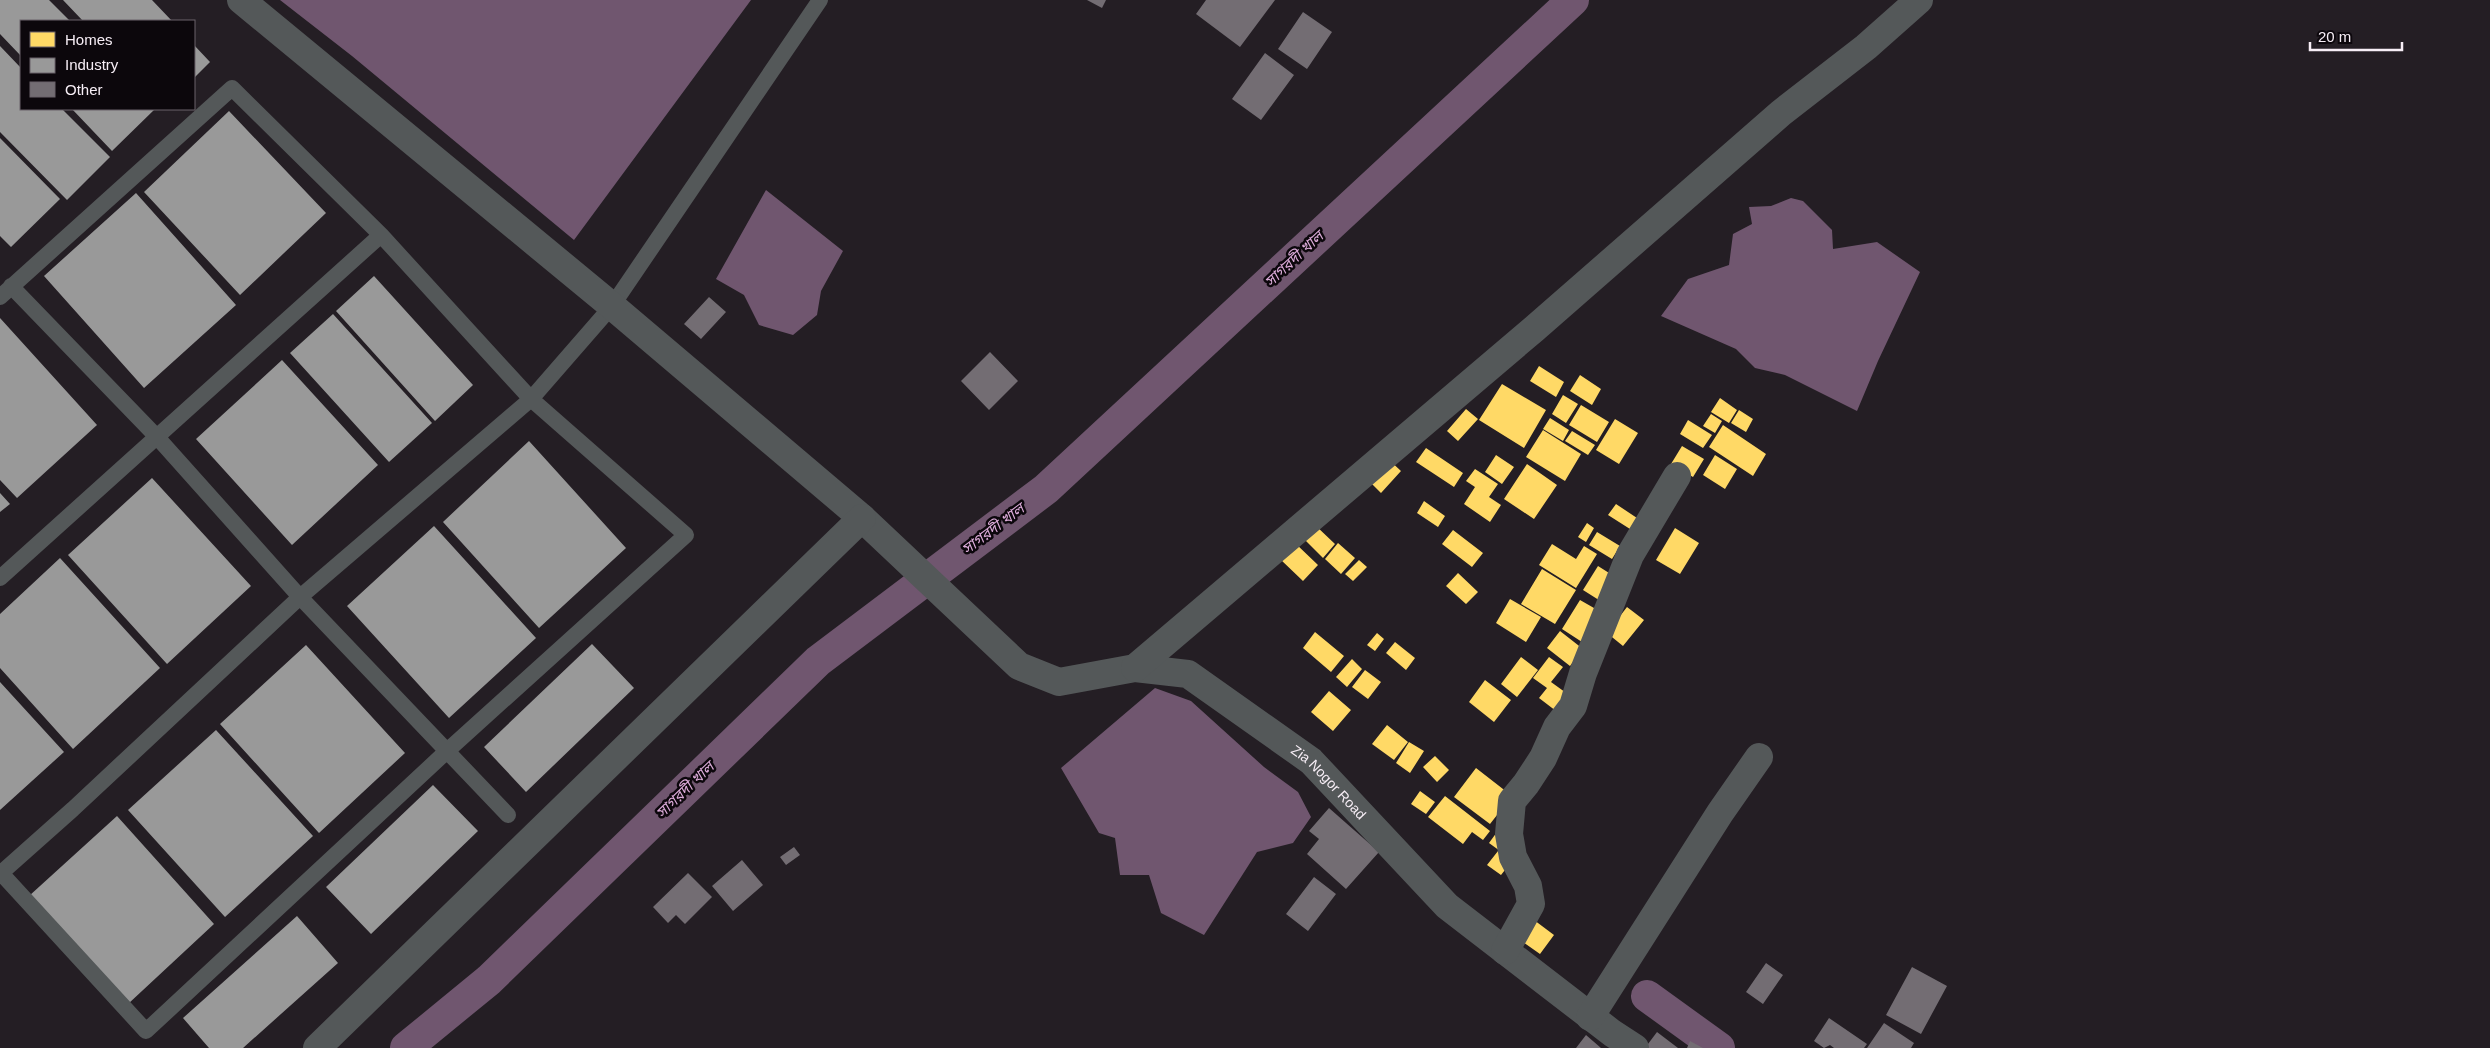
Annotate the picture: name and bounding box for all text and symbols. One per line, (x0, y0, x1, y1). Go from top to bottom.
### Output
legend (20, 20, 195, 110)
scale bar (2310, 20, 2402, 52)
text: 20 m (2318, 28, 2351, 45)
text: Homes (65, 31, 113, 48)
text: Industry (65, 56, 119, 73)
text: Other (65, 81, 103, 98)
water label: সাগরদী খাল (1261, 225, 1328, 290)
water label: সাগরদী খাল (958, 498, 1029, 557)
street label: Zia Nogor Road (1288, 742, 1369, 822)
water label: সাগরদী খাল (652, 756, 719, 821)

